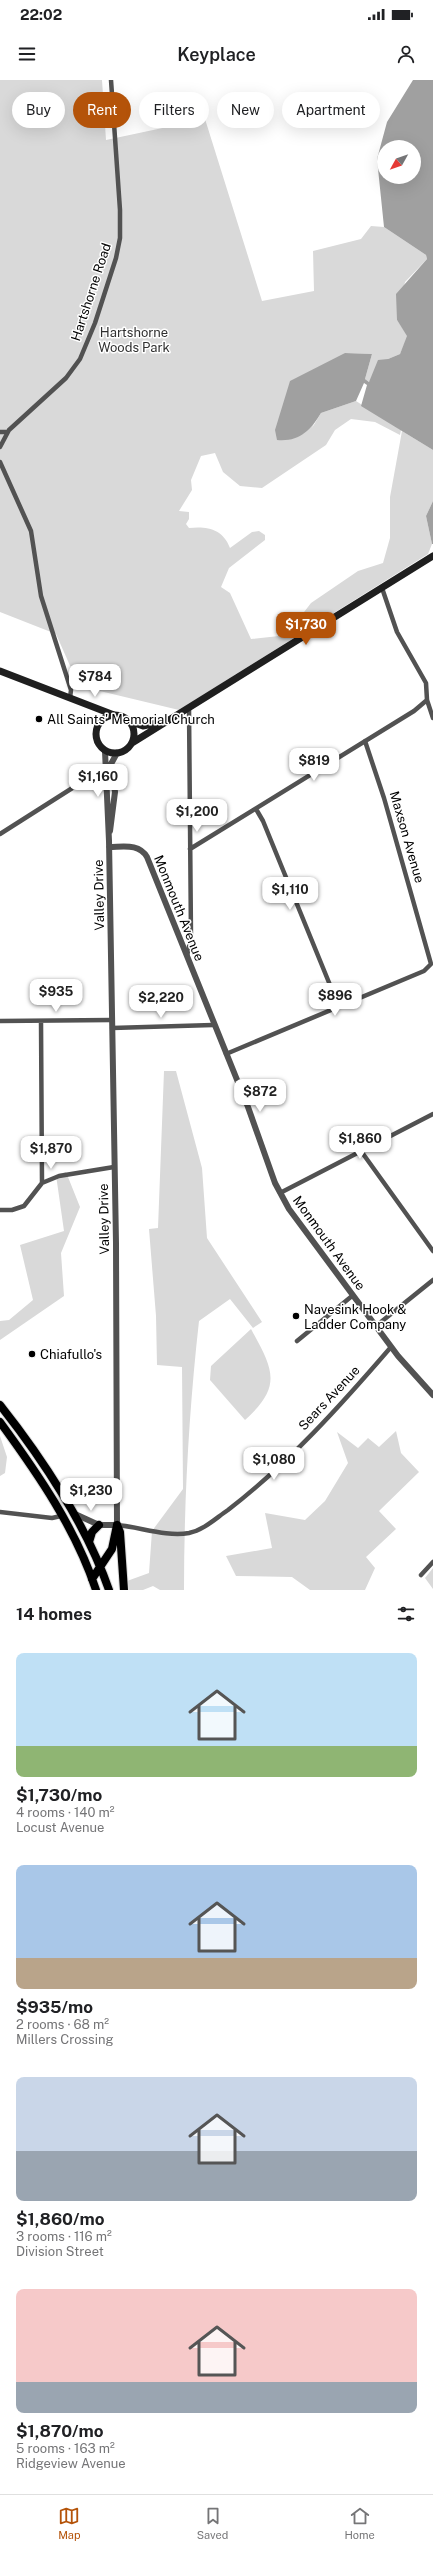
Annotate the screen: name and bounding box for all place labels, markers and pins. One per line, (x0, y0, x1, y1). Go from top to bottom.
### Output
pin: $1,730 (273, 612, 339, 646)
pin: $784 (71, 664, 119, 698)
place label: All Saints' Memorial Church (47, 712, 215, 727)
marker: All Saints' Memorial Church (34, 714, 44, 724)
pin: $819 (290, 748, 338, 782)
pin: $1,160 (65, 764, 131, 798)
pin: $1,200 (164, 799, 230, 833)
pin: $1,110 (257, 877, 323, 911)
pin: $935 (32, 979, 80, 1013)
pin: $896 (311, 983, 359, 1017)
pin: $2,220 (128, 985, 194, 1019)
pin: $872 (236, 1079, 284, 1113)
pin: $1,860 (327, 1126, 393, 1160)
pin: $1,870 (18, 1136, 84, 1170)
place label: Navesink Hook & Ladder Company (304, 1302, 407, 1332)
marker: Navesink Hook & Ladder Company (291, 1311, 301, 1321)
place label: Chiafullo's (40, 1347, 102, 1362)
marker: Chiafullo's (27, 1349, 37, 1359)
pin: $1,080 (241, 1447, 307, 1481)
pin: $1,230 (58, 1478, 124, 1512)

